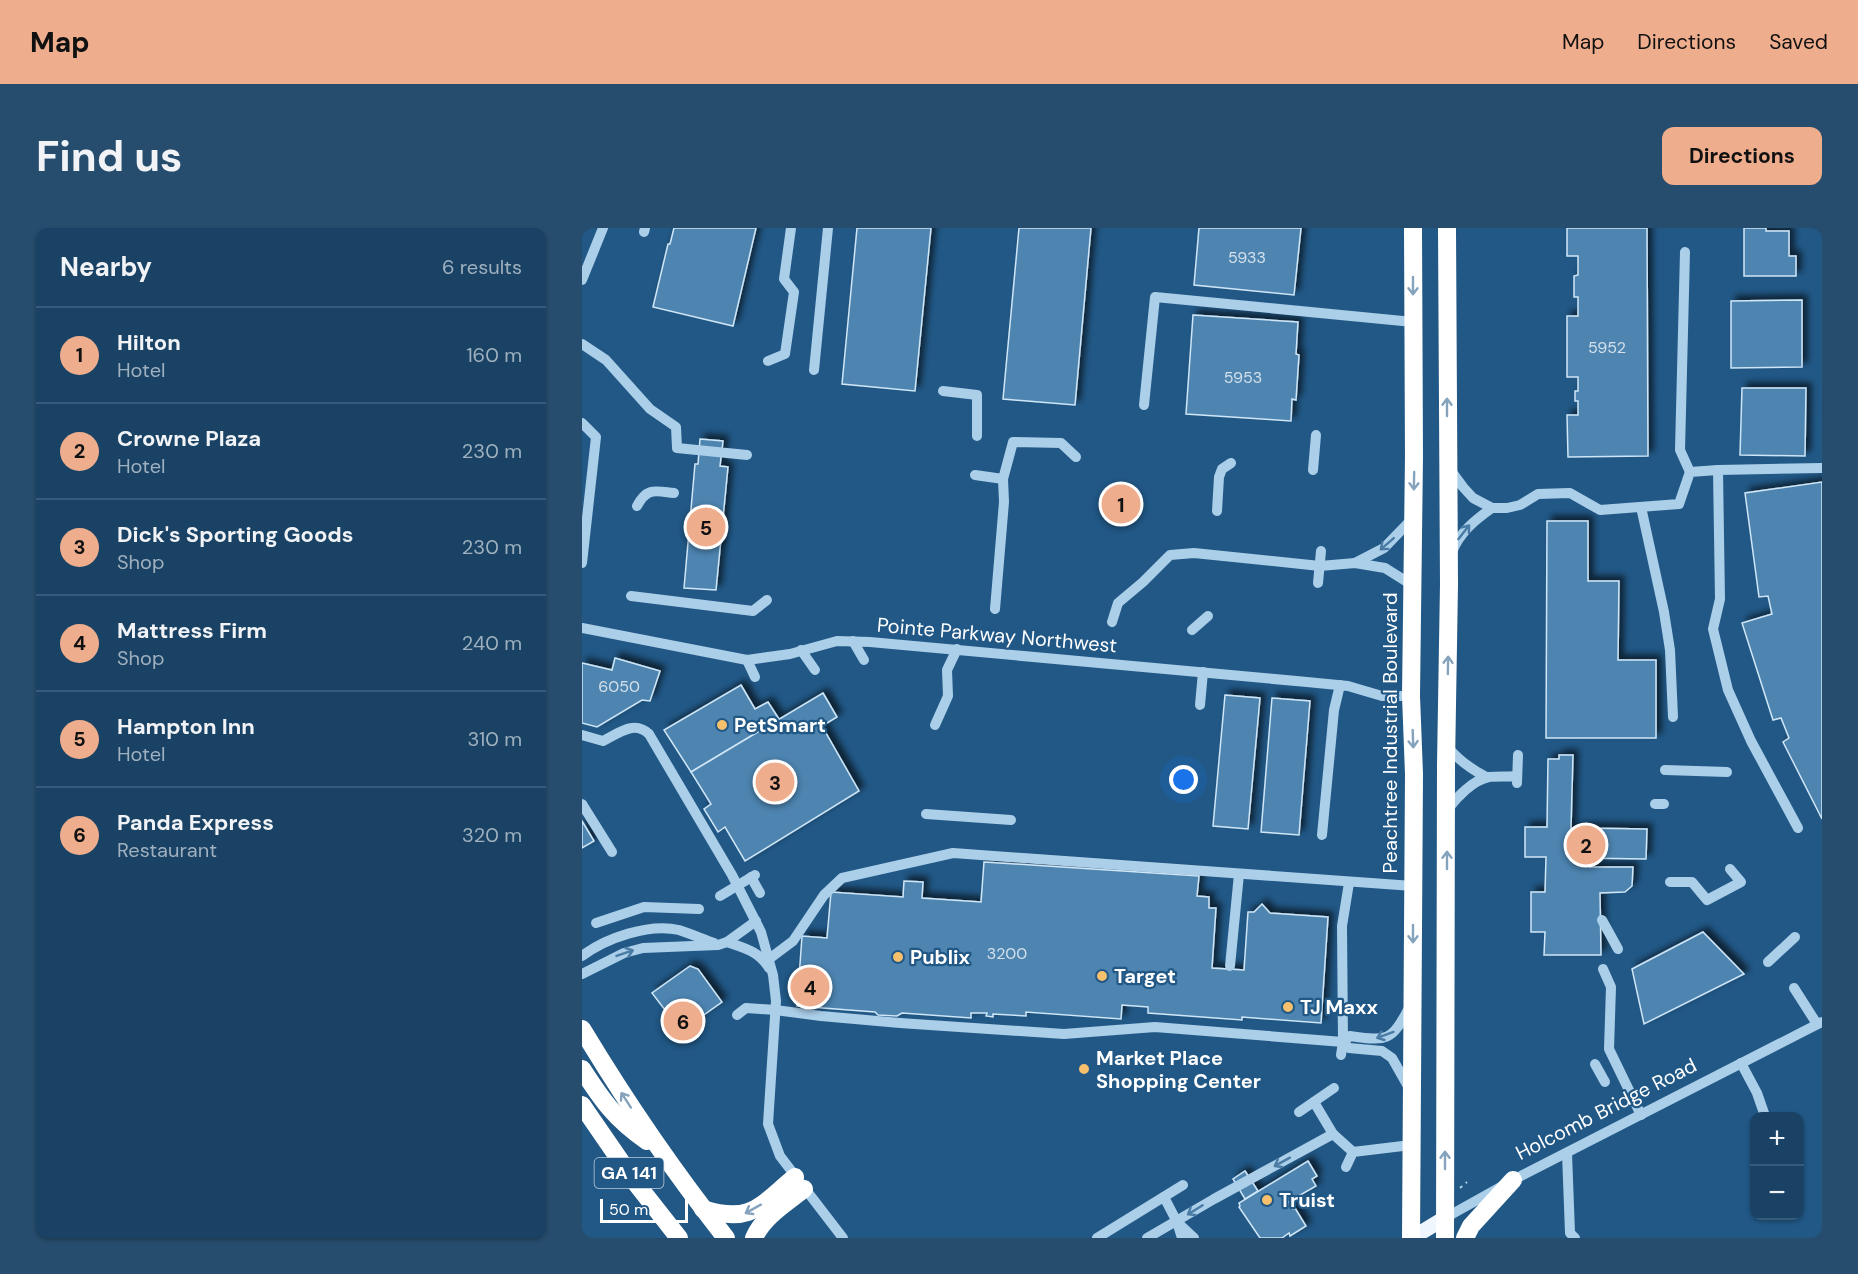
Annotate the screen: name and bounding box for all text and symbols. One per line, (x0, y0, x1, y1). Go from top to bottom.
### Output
text: Map (30, 24, 90, 61)
text: Map (1562, 28, 1604, 56)
text: Directions (1637, 28, 1736, 56)
text: Saved (1769, 28, 1828, 56)
button: Directions (1662, 127, 1822, 185)
text: Find us (36, 129, 182, 184)
house number: 5933 (1228, 247, 1266, 268)
text: Nearby (60, 250, 152, 284)
text: 6 results (442, 254, 522, 280)
one-way arrow (1407, 276, 1419, 296)
text: Hilton (117, 328, 181, 357)
house number: 5952 (1588, 337, 1626, 358)
text: 1 (76, 342, 83, 368)
text: 160 m (466, 342, 522, 368)
text: Hotel (117, 357, 165, 383)
house number: 5953 (1224, 367, 1262, 388)
one-way arrow (1441, 397, 1453, 417)
text: Crowne Plaza (117, 424, 261, 453)
text: 2 (74, 438, 85, 464)
text: 230 m (462, 438, 522, 464)
text: Hotel (117, 453, 165, 479)
one-way arrow (1408, 471, 1420, 491)
pin: 1 (1102, 482, 1140, 526)
pin: 5 (686, 504, 726, 550)
text: Dick's Sporting Goods (117, 520, 353, 549)
one-way arrow (1458, 524, 1471, 540)
text: 3 (73, 534, 86, 560)
text: 230 m (462, 534, 522, 560)
one-way arrow (1380, 537, 1395, 551)
text: Shop (117, 549, 164, 575)
street label: Peachtree Industrial Boulevard (1377, 593, 1403, 873)
street label: Pointe Parkway Northwest (876, 612, 1118, 658)
text: Mattress Firm (117, 616, 267, 645)
text: 4 (73, 630, 86, 656)
text: 240 m (462, 630, 522, 656)
text: Shop (117, 645, 164, 671)
one-way arrow (1442, 655, 1454, 675)
house number: 6050 (598, 676, 640, 697)
text: Hampton Inn (117, 712, 255, 741)
place label: PetSmart (734, 712, 826, 738)
marker: PetSmart (715, 718, 729, 732)
text: 5 (73, 726, 86, 752)
text: 310 m (467, 726, 522, 752)
one-way arrow (1407, 729, 1418, 749)
text: Hotel (117, 741, 165, 767)
pin: 3 (756, 760, 794, 804)
your location (1169, 765, 1198, 794)
text: Panda Express (117, 808, 274, 837)
text: 6 (73, 822, 86, 848)
text: 320 m (462, 822, 522, 848)
pin: 2 (1566, 822, 1606, 868)
text: Restaurant (117, 837, 217, 863)
one-way arrow (1441, 850, 1453, 870)
one-way arrow (1407, 924, 1419, 944)
house number: 3200 (987, 943, 1027, 964)
place label: Publix (910, 944, 971, 970)
one-way arrow (615, 947, 634, 958)
marker: Publix (891, 950, 905, 964)
place label: Target (1114, 963, 1176, 989)
pin: 4 (790, 964, 830, 1010)
marker: Target (1095, 969, 1109, 983)
place label: TJ Maxx (1300, 994, 1378, 1020)
pin: 6 (664, 998, 702, 1044)
marker: TJ Maxx (1281, 1000, 1295, 1014)
one-way arrow (1377, 1031, 1395, 1042)
place label: Market Place Shopping Center (1096, 1045, 1261, 1094)
street label: Holcomb Bridge Road (1511, 1052, 1701, 1166)
marker: Market Place Shopping Center (1077, 1062, 1091, 1076)
one-way arrow (619, 1092, 631, 1109)
map controls (1750, 1112, 1804, 1220)
button: + (1750, 1112, 1804, 1166)
one-way arrow (1439, 1150, 1451, 1170)
one-way arrow (1274, 1156, 1291, 1168)
road number: GA 141 (594, 1158, 664, 1188)
button: − (1750, 1166, 1804, 1220)
place label: Truist (1279, 1187, 1335, 1213)
marker: Truist (1260, 1193, 1274, 1207)
scale bar (600, 1196, 688, 1224)
text: 50 m (609, 1199, 648, 1220)
one-way arrow (745, 1203, 762, 1215)
one-way arrow (1187, 1204, 1204, 1217)

